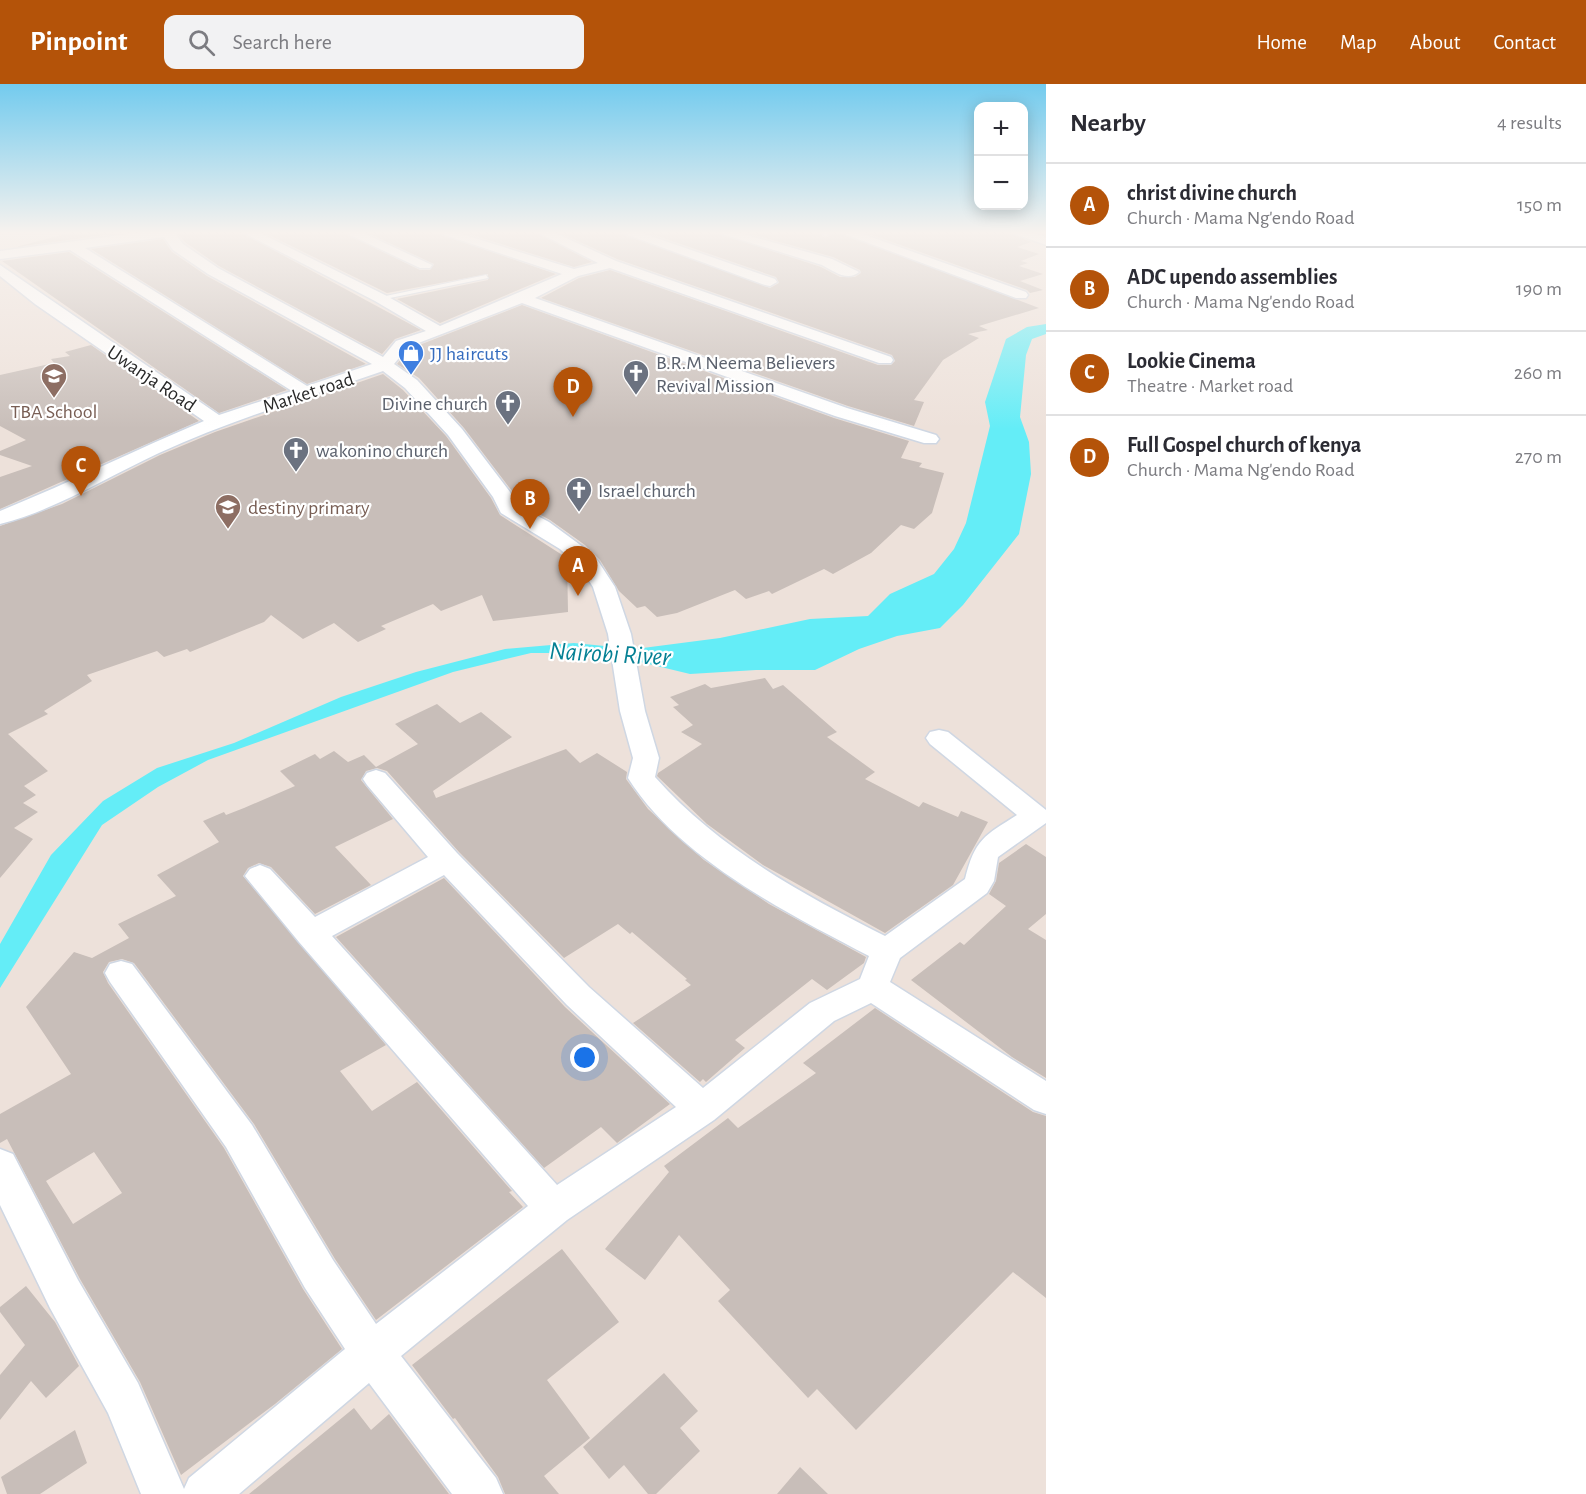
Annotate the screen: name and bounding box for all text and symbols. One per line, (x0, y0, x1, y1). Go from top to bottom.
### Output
search box (164, 15, 584, 69)
icon: search (185, 26, 218, 59)
text: Pinpoint (30, 28, 128, 56)
text: Search here (233, 31, 332, 53)
text: Home (1256, 32, 1307, 53)
text: Map (1340, 32, 1377, 53)
text: About (1410, 32, 1460, 53)
text: Contact (1493, 32, 1556, 53)
map controls (974, 102, 1028, 210)
button: + (974, 102, 1028, 156)
text: Nearby (1070, 110, 1146, 136)
text: 4 results (1497, 113, 1562, 133)
button: − (974, 156, 1028, 210)
text: christ divine church (1127, 182, 1297, 204)
text: A (1084, 195, 1096, 215)
text: 150 m (1517, 195, 1562, 215)
text: Church · Mama Ng'endo Road (1127, 208, 1355, 228)
text: ADC upendo assemblies (1127, 266, 1337, 288)
text: B (1084, 279, 1095, 299)
text: 190 m (1516, 279, 1562, 299)
text: Church · Mama Ng'endo Road (1127, 292, 1355, 312)
shop icon: JJ haircuts (396, 338, 426, 376)
street label: Uwanja Road (103, 342, 200, 416)
place label: JJ haircuts (430, 344, 508, 364)
text: Lookie Cinema (1127, 350, 1256, 372)
place label: B.R.M Neema Believers Revival Mission (656, 353, 836, 396)
church icon: B.R.M Neema Believers Revival Mission (621, 358, 651, 396)
school or university icon: TBA School (39, 361, 69, 399)
text: C (1084, 363, 1095, 383)
text: 260 m (1514, 363, 1562, 383)
pin: D (554, 368, 592, 417)
street label: Market road (260, 369, 356, 417)
text: Theatre · Market road (1127, 376, 1293, 396)
church icon: Divine church (493, 388, 523, 426)
place label: Divine church (381, 394, 488, 414)
place label: TBA School (10, 402, 98, 422)
text: Full Gospel church of kenya (1127, 434, 1361, 456)
church icon: wakonino church (281, 435, 311, 473)
place label: wakonino church (316, 441, 448, 461)
pin: C (62, 446, 100, 496)
text: D (1083, 447, 1096, 467)
text: 270 m (1515, 447, 1562, 467)
text: Church · Mama Ng'endo Road (1127, 460, 1355, 480)
church icon: Israel church (564, 475, 594, 513)
pin: B (510, 480, 550, 529)
place label: Israel church (598, 481, 696, 501)
school or university icon: destiny primary (213, 492, 243, 530)
place label: destiny primary (248, 498, 370, 518)
pin: A (558, 546, 598, 596)
water label: Nairobi River (549, 638, 673, 670)
your location (570, 1043, 599, 1072)

